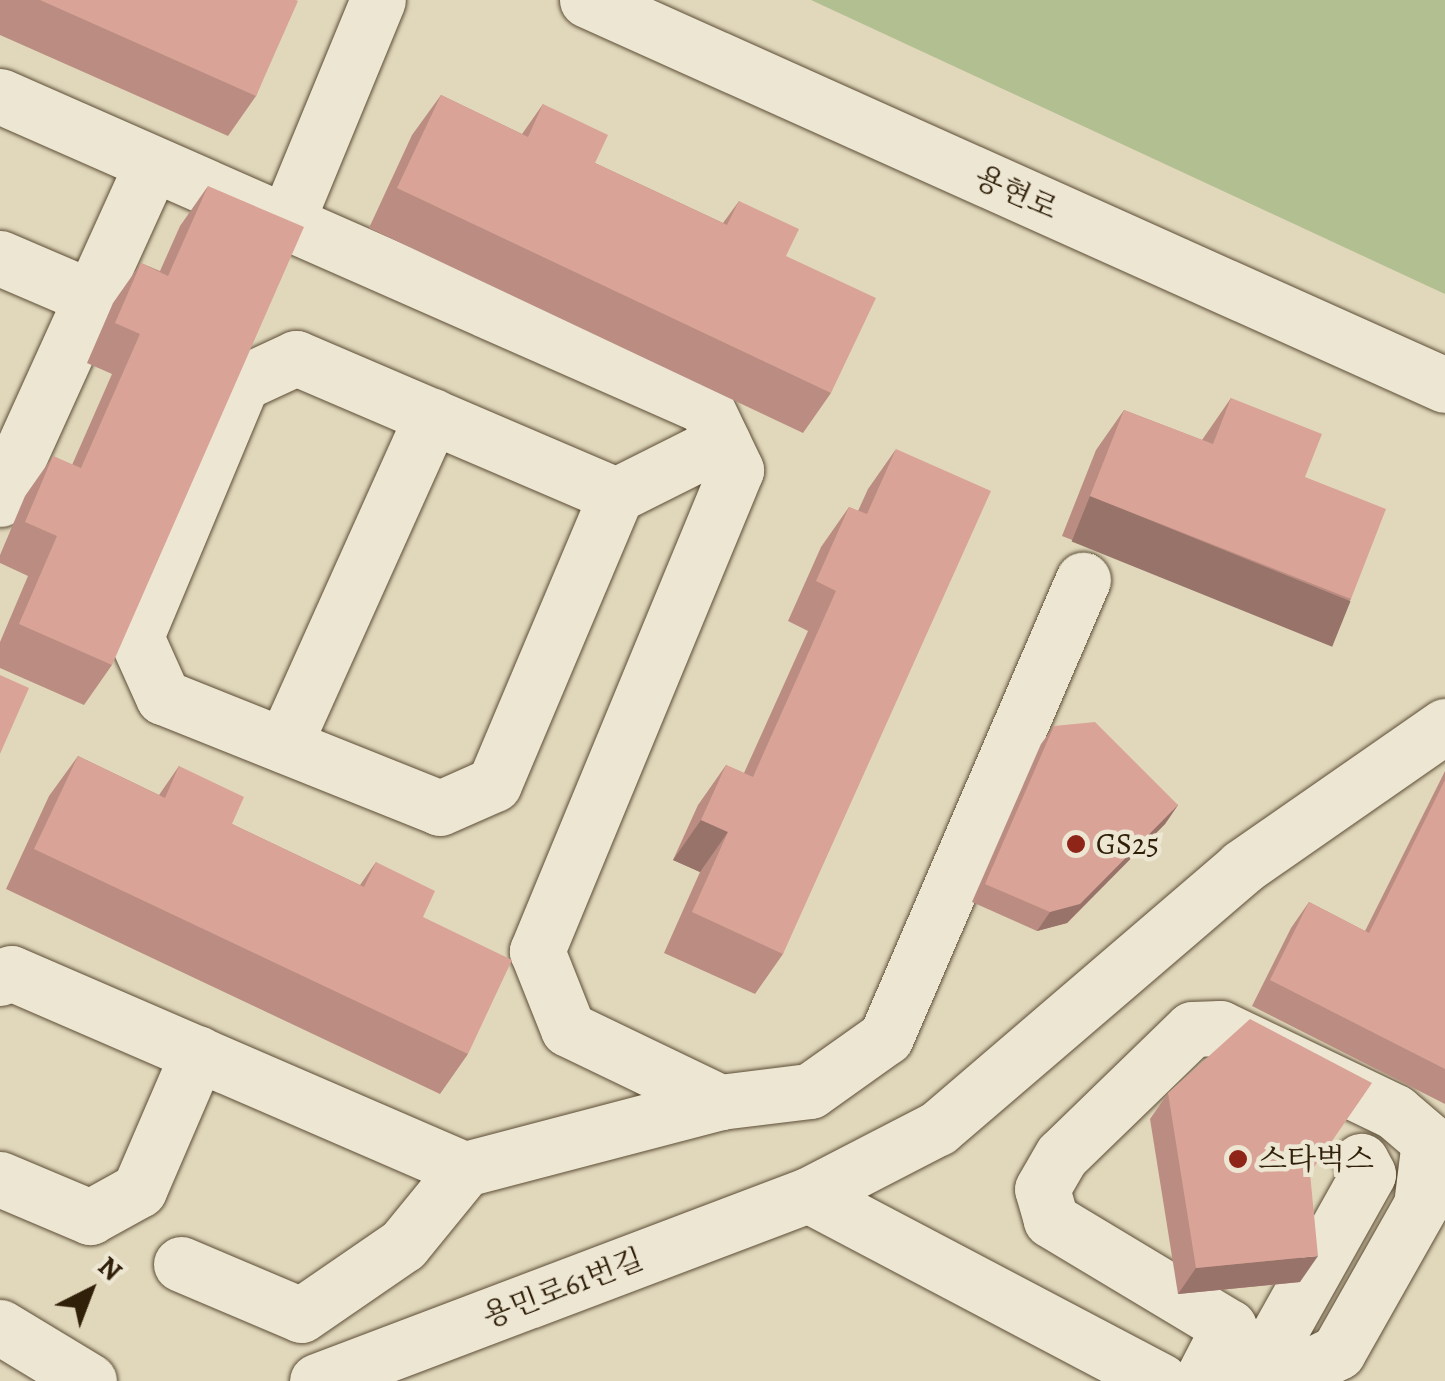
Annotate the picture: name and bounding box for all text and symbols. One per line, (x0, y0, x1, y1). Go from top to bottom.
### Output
street label: 용현로 (969, 159, 1063, 227)
place label: GS25 (1096, 826, 1159, 862)
marker: GS25 (1065, 833, 1087, 855)
place label: 스타벅스 (1258, 1141, 1374, 1177)
marker: 스타벅스 (1227, 1148, 1249, 1170)
north arrow (40, 1241, 140, 1341)
street label: 용민로61번길 (478, 1241, 648, 1335)
text: N (90, 1248, 130, 1290)

